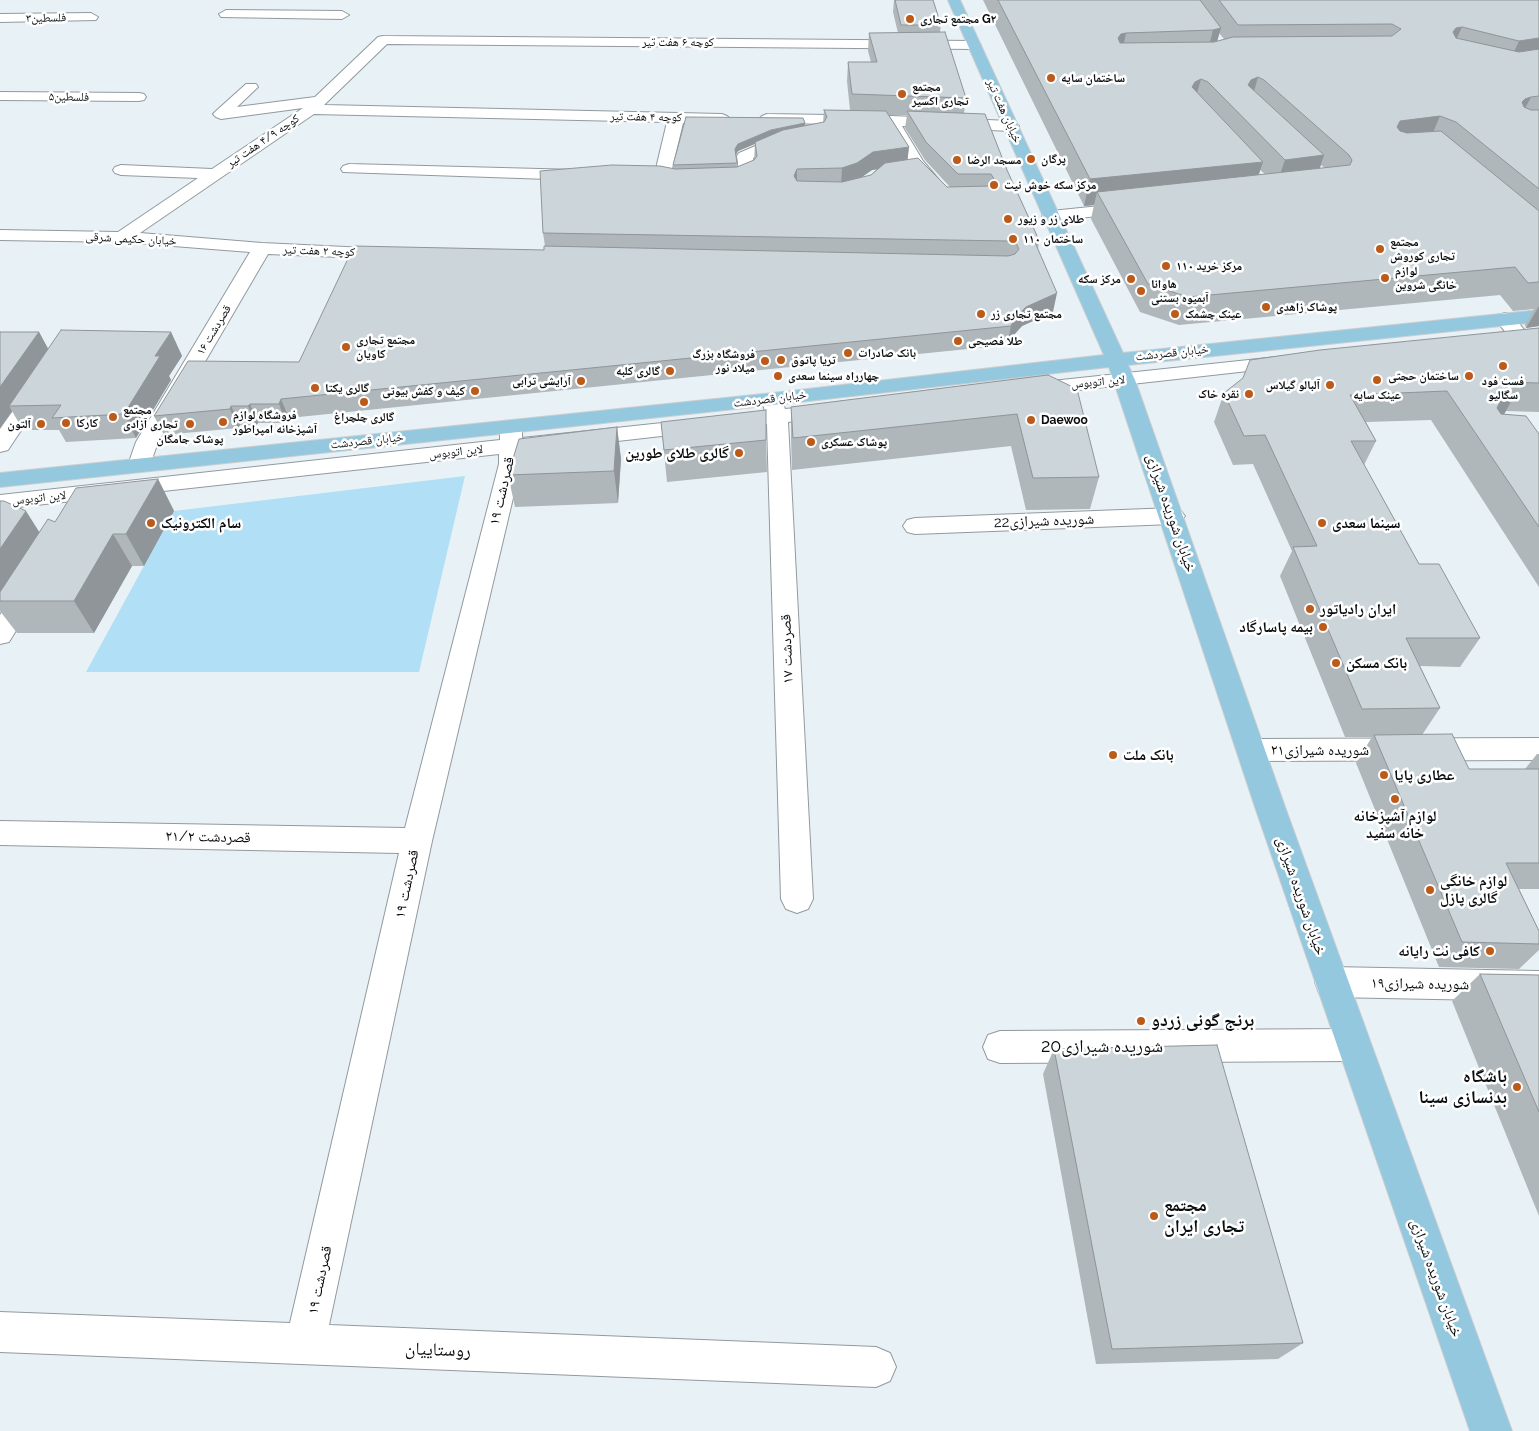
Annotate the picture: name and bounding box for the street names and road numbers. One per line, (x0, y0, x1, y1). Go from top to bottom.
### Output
street label: فلسطین۳ (26, 10, 66, 26)
street label: کوچه ۶ هفت تیر (642, 35, 714, 49)
street label: خیابان هفت تیر (984, 77, 1024, 145)
street label: فلسطین۵ (49, 89, 89, 105)
street label: کوچه ۴ هفت تیر (610, 109, 682, 125)
street label: کوچه ۴/۹ هفت تیر (224, 111, 302, 171)
street label: خیابان حکیمی شرقی (85, 229, 177, 249)
street label: کوچه ۲ هفت تیر (283, 243, 355, 259)
street label: قصردشت ۱۶ (193, 302, 235, 358)
street label: خیابان قصردشت (1135, 342, 1209, 364)
street label: لاین اتوبوس (1070, 372, 1126, 392)
street label: خیابان قصردشت (733, 387, 807, 411)
street label: خیابان قصردشت (330, 430, 404, 452)
street label: لاین اتوبوس (428, 442, 484, 462)
street label: خیابان شوریده شیرازی (1142, 451, 1200, 575)
street label: قصردشت ۱۹ (485, 455, 519, 527)
street label: لاین اتوبوس (11, 488, 67, 508)
street label: 22شوریده شیرازی (993, 510, 1095, 532)
street label: قصردشت ۱۷ (777, 614, 797, 684)
street label: شوریده شیرازی۲۱ (1271, 741, 1369, 759)
street label: قصردشت ۲۱/۲ (165, 827, 251, 847)
street label: خیابان شوریده شیرازی (1272, 834, 1330, 958)
street label: قصردشت ۱۹ (391, 848, 423, 920)
street label: شوریده شیرازی۱۹ (1371, 974, 1469, 994)
street label: 20شوریده شیرازی (1041, 1036, 1163, 1058)
street label: خیابان شوریده شیرازی (1406, 1217, 1466, 1339)
street label: قصردشت ۱۹ (304, 1244, 336, 1316)
street label: روستاییان (405, 1338, 471, 1362)

